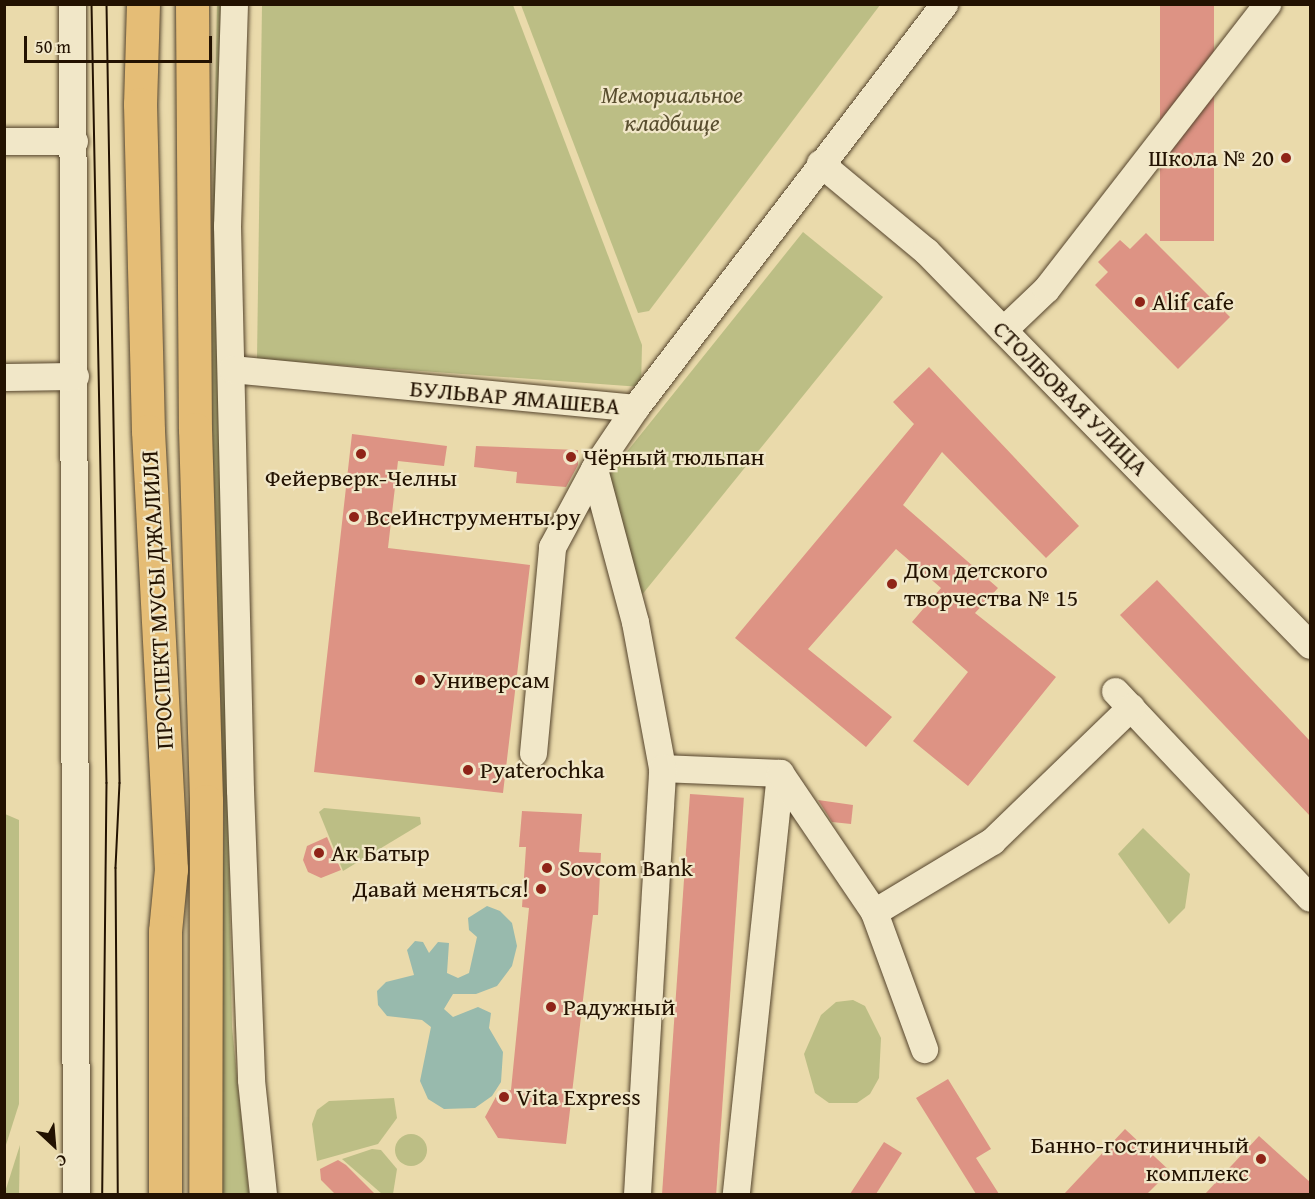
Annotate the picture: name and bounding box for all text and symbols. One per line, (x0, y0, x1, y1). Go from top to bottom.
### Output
scale bar (27, 24, 214, 62)
text: 50 m (35, 33, 71, 60)
park label: Мемориальное кладбище (601, 81, 743, 137)
place label: Школа № 20 (1148, 144, 1274, 172)
marker: Школа № 20 (1279, 151, 1293, 165)
place label: Alif cafe (1152, 288, 1234, 316)
marker: Alif cafe (1133, 295, 1147, 309)
street label: СТОЛБОВАЯ УЛИЦА (987, 314, 1155, 482)
street label: БУЛЬВАР ЯМАШЕВА (409, 373, 621, 421)
place label: Чёрный тюльпан (583, 443, 765, 471)
marker: Фейерверк-Челны (354, 447, 368, 461)
street label: ПРОСПЕКТ МУСЫ ДЖАЛИЛЯ (135, 450, 179, 750)
marker: Чёрный тюльпан (564, 450, 578, 464)
place label: Фейерверк-Челны (265, 464, 457, 492)
place label: ВсеИнструменты.ру (366, 503, 581, 531)
marker: ВсеИнструменты.ру (347, 510, 361, 524)
place label: Дом детского творчества № 15 (904, 556, 1078, 612)
marker: Дом детского творчества № 15 (885, 577, 899, 591)
place label: Универсам (432, 666, 550, 694)
marker: Универсам (413, 673, 427, 687)
place label: Pyaterochka (480, 756, 605, 784)
marker: Pyaterochka (461, 763, 475, 777)
place label: Ак Батыр (331, 839, 430, 867)
marker: Ак Батыр (312, 846, 326, 860)
place label: Sovcom Bank (559, 854, 693, 882)
marker: Sovcom Bank (540, 861, 554, 875)
place label: Давай меняться! (353, 875, 529, 903)
marker: Давай меняться! (534, 882, 548, 896)
place label: Радужный (563, 993, 675, 1021)
marker: Радужный (544, 1000, 558, 1014)
place label: Vita Express (516, 1083, 641, 1111)
marker: Vita Express (497, 1090, 511, 1104)
north arrow (24, 1115, 84, 1175)
place label: Банно-гостиничный комплекс (1031, 1131, 1249, 1187)
text: С (53, 1148, 71, 1174)
marker: Банно-гостиничный комплекс (1254, 1152, 1268, 1166)

